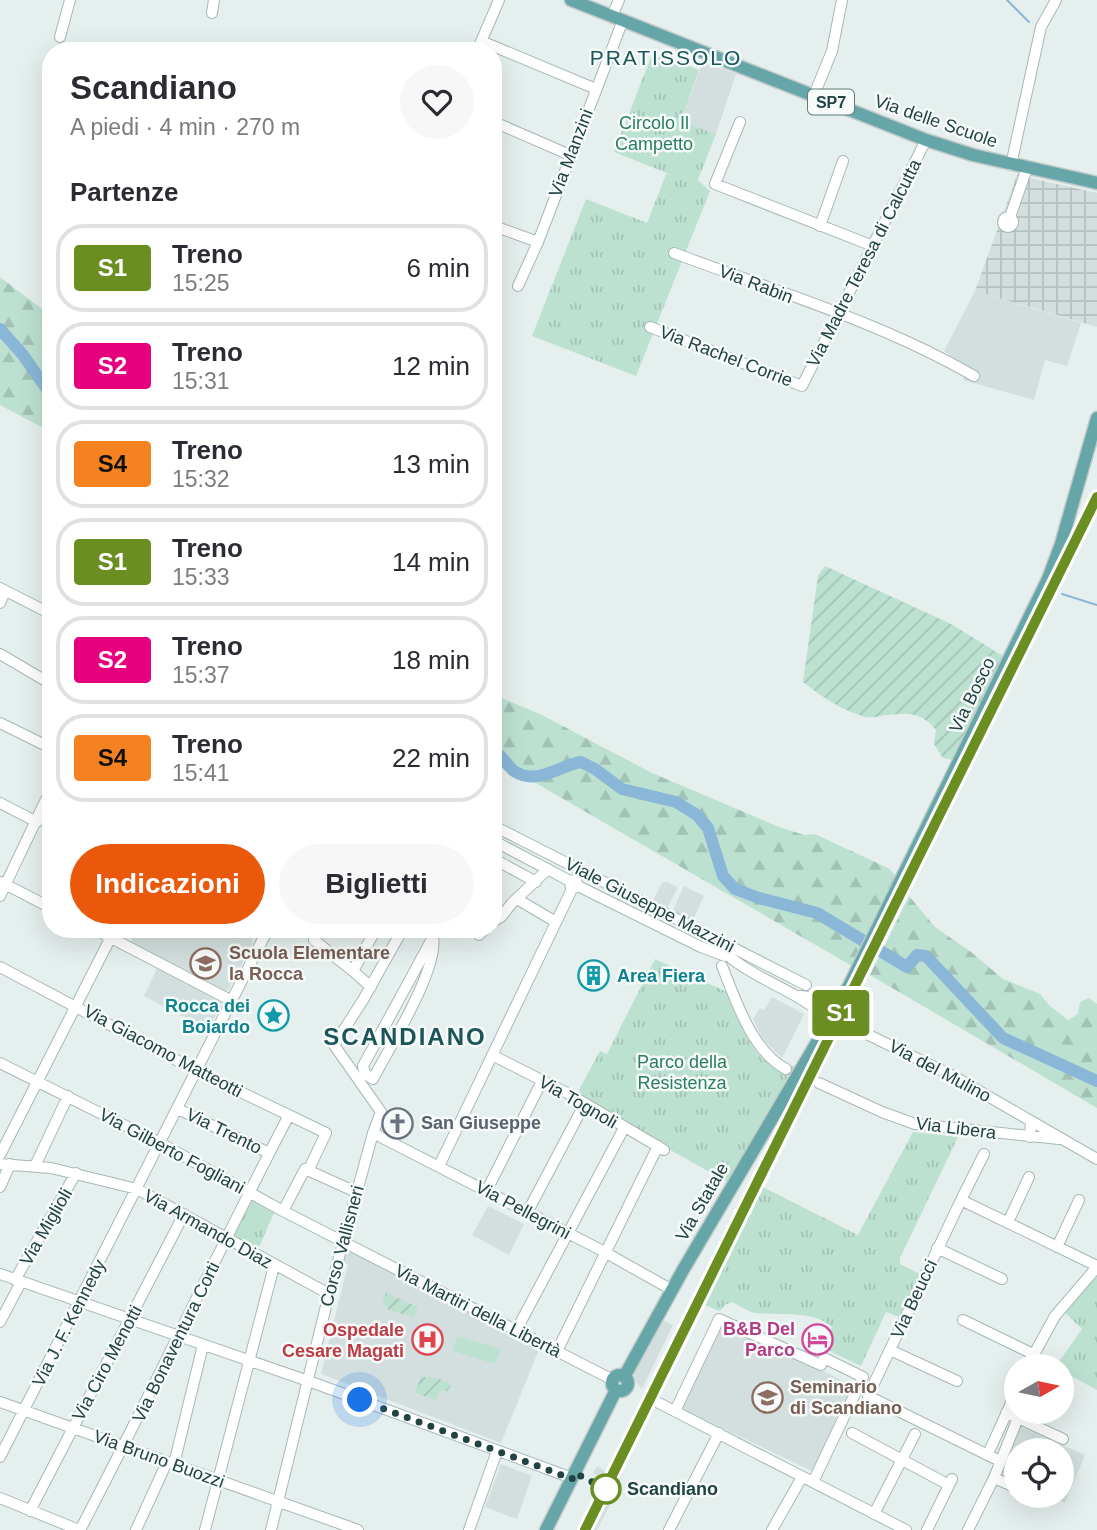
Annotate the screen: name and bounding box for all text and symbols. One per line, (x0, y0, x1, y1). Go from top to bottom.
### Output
district label: PRATISSOLO (590, 46, 742, 69)
button: heart (400, 65, 474, 139)
text: Scandiano (70, 69, 237, 106)
road number: SP7 (808, 90, 854, 114)
street label: Via delle Scuole (872, 91, 1000, 151)
street label: Via Manzini (545, 106, 597, 200)
park label: Circolo Il Campetto (615, 113, 693, 154)
text: A piedi · 4 min · 270 m (70, 114, 300, 140)
street label: Via Madre Teresa di Calcutta (803, 155, 926, 370)
text: Partenze (70, 177, 178, 207)
text: Treno (172, 239, 243, 269)
text: 6 min (406, 253, 470, 283)
text: S1 (98, 254, 127, 281)
street label: Via Rabin (716, 261, 796, 307)
text: 15:25 (172, 270, 230, 296)
street label: Via Rachel Corrie (657, 321, 795, 391)
text: Treno (172, 337, 243, 367)
text: 12 min (392, 351, 470, 381)
text: S2 (98, 352, 127, 379)
text: 15:31 (172, 368, 230, 394)
text: Treno (172, 435, 243, 465)
text: 13 min (392, 449, 470, 479)
text: S4 (98, 450, 127, 477)
text: 15:32 (172, 466, 230, 492)
text: Treno (172, 533, 243, 563)
text: 14 min (392, 547, 470, 577)
text: S1 (98, 548, 127, 575)
text: 15:33 (172, 564, 230, 590)
text: Treno (172, 631, 243, 661)
text: 18 min (392, 645, 470, 675)
text: S2 (98, 646, 127, 673)
street label: Via Bosco (945, 654, 999, 736)
text: 15:37 (172, 662, 230, 688)
text: Treno (172, 729, 243, 759)
text: 22 min (392, 743, 470, 773)
text: S4 (98, 744, 127, 771)
text: 15:41 (172, 760, 230, 786)
button: Indicazioni (70, 844, 265, 924)
button: Biglietti (279, 844, 474, 924)
street label: Viale Giuseppe Mazzini (562, 853, 738, 957)
place label: Scuola Elementare la Rocca (229, 943, 390, 984)
school or university icon: Scuola Elementare la Rocca (189, 946, 223, 980)
building icon: Area Fiera (577, 959, 611, 993)
place label: Area Fiera (617, 966, 706, 986)
line badge: S1 (810, 990, 872, 1036)
place label: Rocca dei Boiardo (165, 996, 250, 1037)
place icon: Rocca dei Boiardo (256, 999, 290, 1033)
text: S1 (826, 999, 856, 1026)
street label: Via Giacomo Matteotti (80, 1001, 246, 1101)
district label: SCANDIANO (323, 1023, 487, 1050)
street label: Via del Mulino (886, 1036, 994, 1106)
park label: Parco della Resistenza (637, 1052, 728, 1093)
street label: Via Tognoli (535, 1071, 621, 1133)
street label: Via Gilberto Fogliani (96, 1104, 248, 1198)
street label: Via Trento (183, 1104, 265, 1158)
church icon: San Giuseppe (381, 1106, 415, 1140)
place label: San Giuseppe (421, 1113, 541, 1133)
street label: Via Libera (915, 1113, 998, 1143)
street label: Via Statale (672, 1159, 732, 1245)
street label: Via Pellegrini (472, 1177, 574, 1243)
street label: Corso Vallisneri (316, 1183, 368, 1309)
street label: Via Miglioli (16, 1185, 76, 1269)
street label: Via Armando Diaz (140, 1185, 276, 1273)
street label: Via J. F. Kennedy (28, 1256, 110, 1390)
street label: Via Beucci (887, 1256, 941, 1342)
street label: Via Bonaventura Corti (128, 1259, 224, 1425)
street label: Via Martiri della Libertà (392, 1260, 565, 1362)
street label: Via Ciro Menotti (68, 1302, 146, 1424)
place label: B&B Del Parco (723, 1319, 795, 1360)
place label: Ospedale Cesare Magati (282, 1320, 404, 1361)
hotel icon: B&B Del Parco (801, 1322, 835, 1356)
hospital icon: Ospedale Cesare Magati (410, 1323, 444, 1357)
north arrow (1004, 1354, 1074, 1424)
map controls (1004, 1354, 1074, 1508)
place label: Seminario di Scandiano (790, 1377, 902, 1418)
school or university icon: Seminario di Scandiano (750, 1380, 784, 1414)
your location (342, 1382, 377, 1417)
street label: Via Bruno Buozzi (91, 1426, 227, 1492)
button: locate (1004, 1438, 1074, 1508)
marker: Scandiano (591, 1474, 621, 1504)
place label: Scandiano (627, 1479, 718, 1499)

